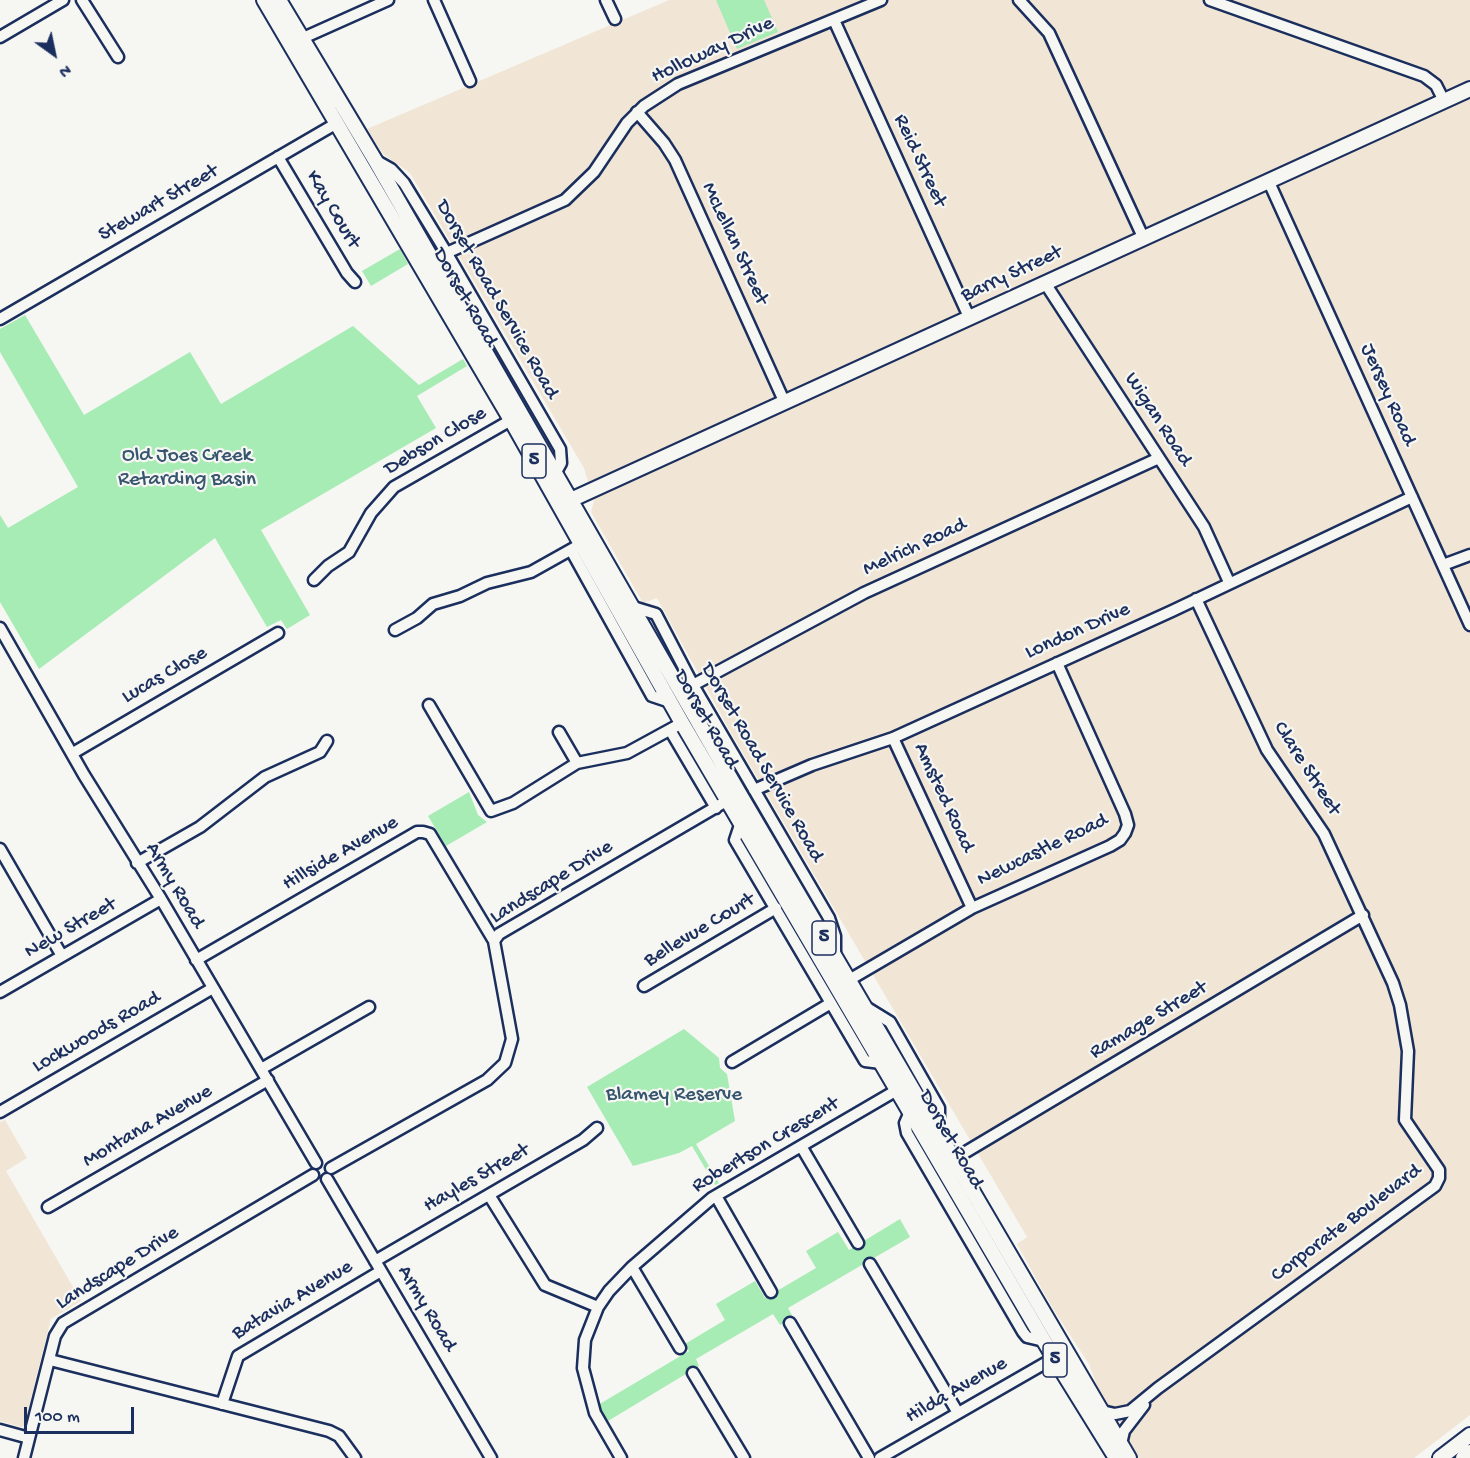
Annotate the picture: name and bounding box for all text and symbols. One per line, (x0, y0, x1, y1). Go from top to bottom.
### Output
street label: Holloway Drive (648, 12, 778, 90)
north arrow (24, 24, 84, 84)
text: N (55, 59, 74, 80)
street label: Reid Street (887, 111, 951, 211)
street label: Stewart Street (95, 160, 223, 248)
street label: Kay Court (299, 166, 365, 254)
street label: McLellan Street (695, 179, 773, 309)
street label: Dorset Road Service Road (429, 196, 563, 404)
street label: Barry Street (957, 241, 1067, 309)
street label: Dorset Road (426, 244, 502, 352)
street label: Jersey Road (1353, 340, 1421, 450)
street label: Wigan Road (1117, 368, 1197, 472)
street label: Debson Close (380, 402, 492, 482)
park label: Old Joes Creek Retarding Basin (118, 444, 256, 494)
road number: 5 (522, 444, 546, 478)
street label: Melrich Road (859, 513, 971, 583)
street label: London Drive (1021, 598, 1135, 666)
street label: Lucas Close (118, 641, 212, 711)
street label: Dorset Road Service Road (694, 659, 828, 867)
street label: Dorset Road (667, 666, 743, 774)
street label: Clare Street (1266, 717, 1346, 821)
street label: Amsted Road (907, 739, 979, 857)
street label: Newcastle Road (974, 809, 1112, 893)
street label: Hillside Avenue (279, 811, 403, 897)
street label: Landscape Drive (486, 835, 618, 931)
street label: Army Road (139, 838, 209, 934)
street label: Bellevue Court (640, 888, 760, 974)
street label: New Street (21, 893, 121, 965)
road number: 5 (812, 921, 836, 955)
street label: Ramage Street (1086, 976, 1212, 1066)
street label: Lockwoods Road (28, 986, 166, 1080)
street label: Montana Avenue (79, 1080, 217, 1174)
park label: Blamey Reserve (606, 1083, 742, 1109)
street label: Dorset Road (912, 1086, 988, 1194)
street label: Robertson Crescent (688, 1092, 844, 1200)
street label: Hayles Street (420, 1139, 534, 1219)
street label: Corporate Boulevard (1267, 1159, 1427, 1289)
street label: Landscape Drive (52, 1221, 184, 1317)
street label: Batavia Avenue (228, 1255, 358, 1347)
street label: Army Road (391, 1261, 461, 1357)
road number: 5 (1043, 1343, 1067, 1377)
street label: Hilda Avenue (902, 1352, 1012, 1430)
scale bar (27, 1395, 136, 1433)
text: 100 m (35, 1407, 80, 1428)

